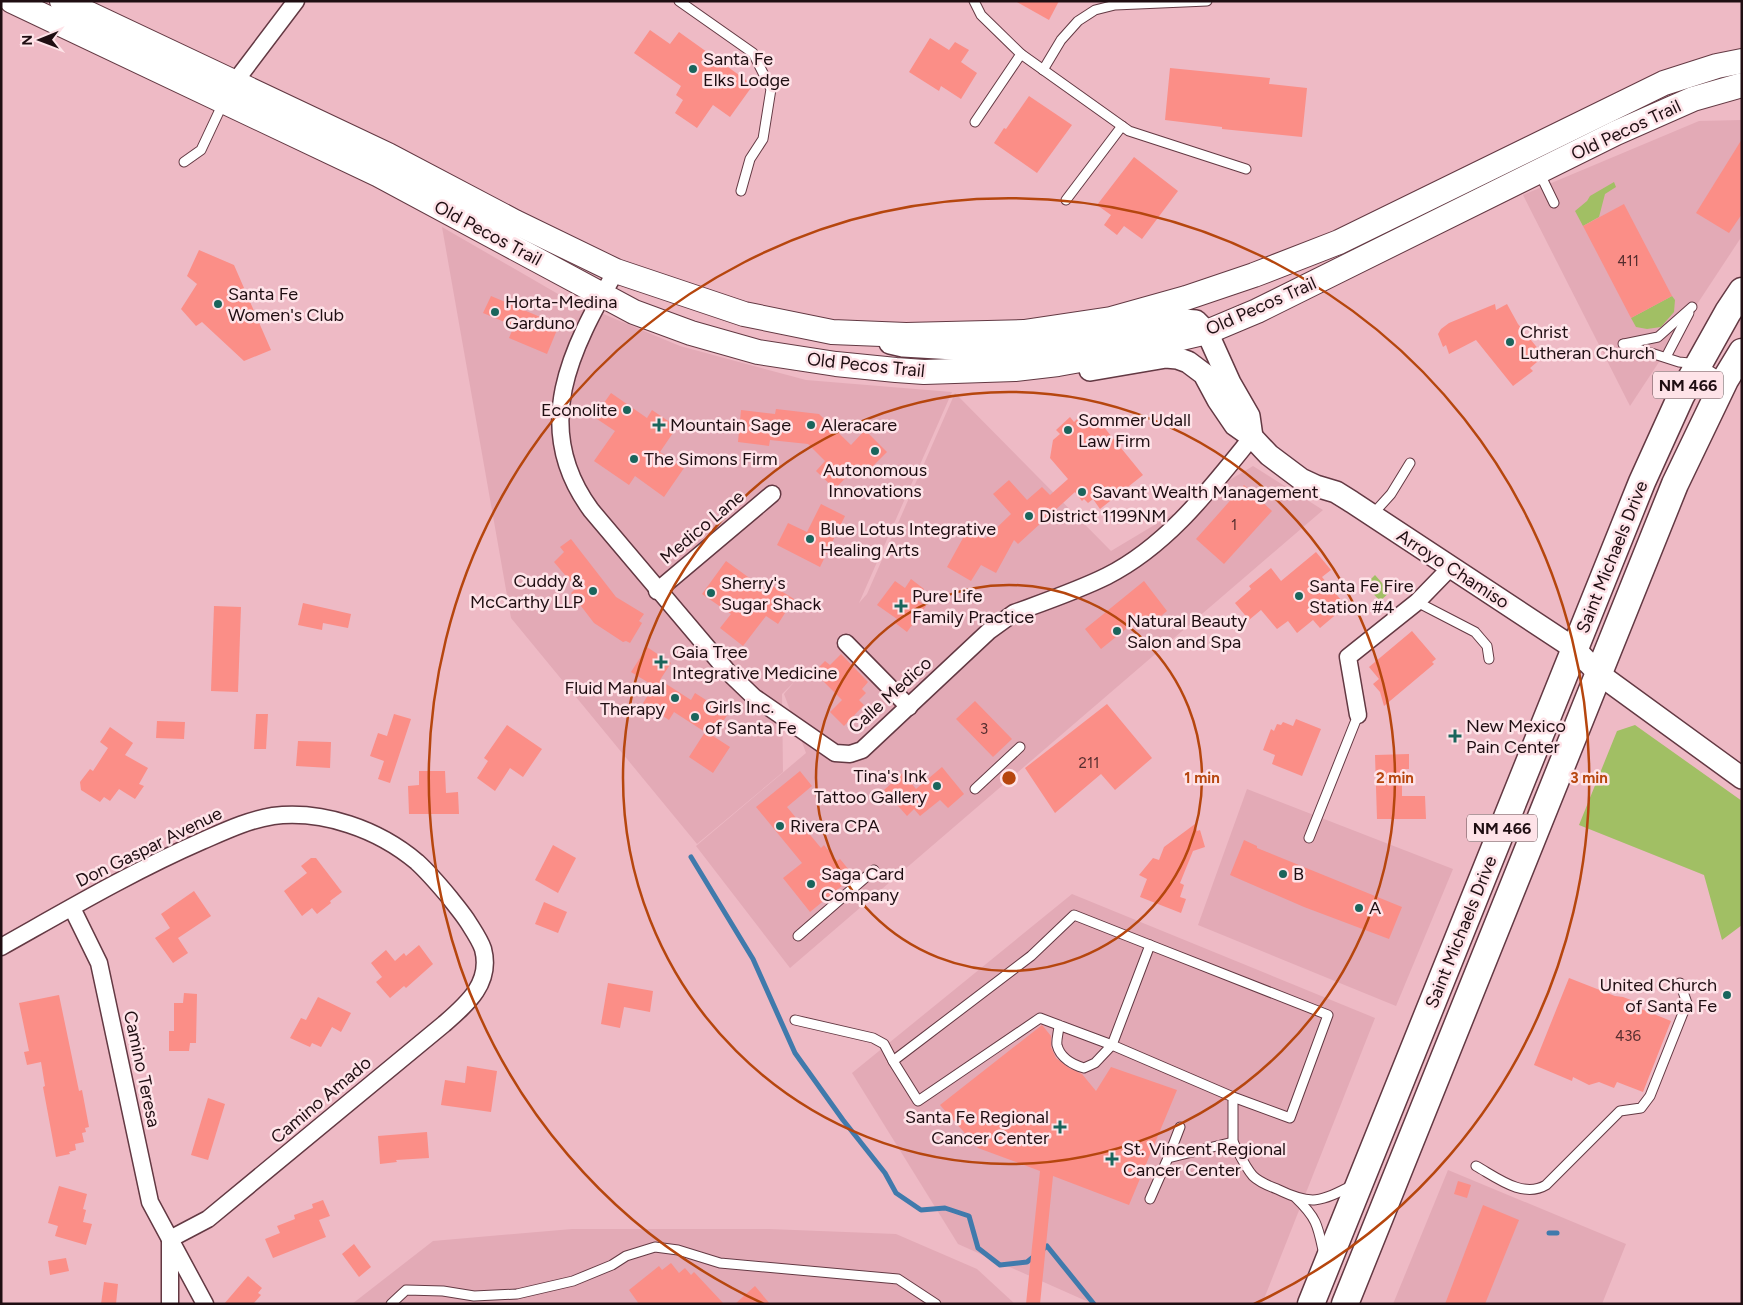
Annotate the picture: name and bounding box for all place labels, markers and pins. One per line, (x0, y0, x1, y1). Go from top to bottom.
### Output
place label: Santa Fe Elks Lodge (703, 48, 790, 91)
marker: Santa Fe Elks Lodge (687, 63, 699, 75)
place label: Santa Fe Women's Club (228, 283, 344, 326)
place label: Horta-Medina Garduno (505, 291, 618, 334)
marker: Santa Fe Women's Club (212, 298, 224, 310)
marker: Horta-Medina Garduno (489, 306, 501, 318)
place label: Christ Lutheran Church (1520, 321, 1655, 364)
marker: Christ Lutheran Church (1504, 336, 1516, 348)
place label: Econolite (541, 399, 617, 421)
marker: Econolite (621, 404, 633, 416)
place label: Sommer Udall Law Firm (1078, 409, 1191, 452)
place label: Mountain Sage (670, 414, 791, 436)
place label: Aleracare (821, 414, 897, 436)
marker: Mountain Sage (652, 418, 666, 432)
marker: Aleracare (805, 419, 817, 431)
marker: Sommer Udall Law Firm (1062, 424, 1074, 436)
marker: Autonomous Innovations (869, 445, 881, 457)
place label: The Simons Firm (644, 448, 777, 470)
marker: The Simons Firm (628, 453, 640, 465)
place label: Autonomous Innovations (823, 459, 927, 502)
place label: Savant Wealth Management (1092, 481, 1319, 503)
marker: Savant Wealth Management (1076, 486, 1088, 498)
place label: District 1199NM (1039, 505, 1166, 527)
marker: District 1199NM (1023, 510, 1035, 522)
place label: Blue Lotus Integrative Healing Arts (820, 518, 996, 561)
marker: Blue Lotus Integrative Healing Arts (804, 533, 816, 545)
place label: Cuddy & McCarthy LLP (470, 570, 583, 613)
place label: Sherry's Sugar Shack (721, 572, 821, 615)
place label: Santa Fe Fire Station #4 (1309, 575, 1414, 618)
marker: Cuddy & McCarthy LLP (587, 585, 599, 597)
place label: Pure Life Family Practice (912, 585, 1034, 628)
marker: Sherry's Sugar Shack (705, 587, 717, 599)
marker: Santa Fe Fire Station #4 (1293, 590, 1305, 602)
marker: Pure Life Family Practice (894, 599, 908, 613)
place label: Natural Beauty Salon and Spa (1127, 610, 1247, 653)
marker: Natural Beauty Salon and Spa (1111, 625, 1123, 637)
place label: Gaia Tree Integrative Medicine (672, 641, 837, 684)
marker: Gaia Tree Integrative Medicine (654, 655, 668, 669)
place label: Fluid Manual Therapy (564, 677, 666, 720)
marker: Fluid Manual Therapy (669, 692, 681, 704)
place label: Girls Inc. of Santa Fe (705, 696, 797, 739)
marker: Girls Inc. of Santa Fe (689, 711, 701, 723)
place label: New Mexico Pain Center (1466, 715, 1566, 758)
marker: New Mexico Pain Center (1448, 729, 1462, 743)
place label: Tina's Ink Tattoo Gallery (814, 765, 928, 808)
centre of rings (1000, 769, 1018, 787)
marker: Tina's Ink Tattoo Gallery (931, 780, 943, 792)
place label: Rivera CPA (790, 815, 880, 837)
marker: Rivera CPA (774, 820, 786, 832)
place label: Saga Card Company (821, 863, 904, 906)
place label: B (1293, 863, 1304, 885)
marker: B (1277, 868, 1289, 880)
marker: Saga Card Company (805, 878, 817, 890)
place label: A (1369, 897, 1381, 919)
marker: A (1353, 902, 1365, 914)
place label: United Church of Santa Fe (1600, 974, 1717, 1017)
marker: United Church of Santa Fe (1721, 989, 1733, 1001)
place label: Santa Fe Regional Cancer Center (905, 1106, 1049, 1149)
marker: Santa Fe Regional Cancer Center (1053, 1120, 1067, 1134)
place label: St. Vincent Regional Cancer Center (1123, 1138, 1286, 1181)
marker: St. Vincent Regional Cancer Center (1105, 1152, 1119, 1166)

